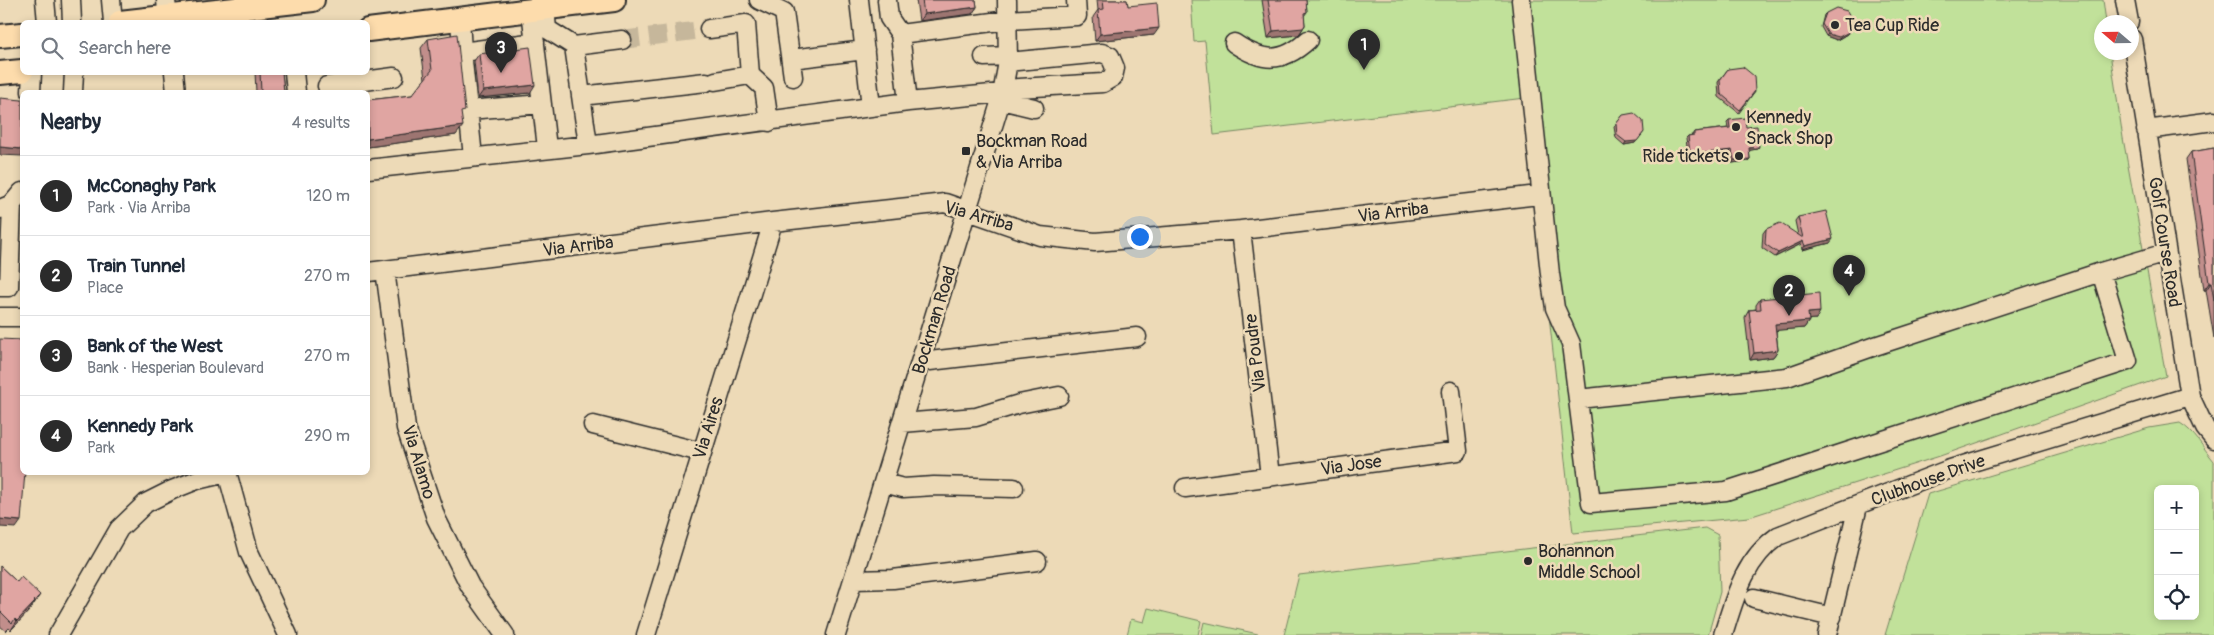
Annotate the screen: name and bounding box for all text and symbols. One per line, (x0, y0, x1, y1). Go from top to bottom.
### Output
place label: Tea Cup Ride (1845, 14, 1939, 37)
north arrow (2094, 15, 2139, 60)
marker: Tea Cup Ride (1829, 19, 1841, 31)
search box (20, 20, 370, 75)
pin: 1 (1348, 29, 1380, 70)
pin: 3 (485, 32, 517, 73)
icon: search (38, 34, 66, 62)
text: Search here (78, 36, 171, 60)
place label: Kennedy Snack Shop (1746, 106, 1833, 150)
text: Nearby (40, 109, 101, 136)
text: 4 results (292, 113, 350, 133)
marker: Kennedy Snack Shop (1730, 121, 1742, 133)
place label: Bockman Road & Via Arriba (976, 130, 1088, 174)
marker: Bockman Road & Via Arriba (960, 145, 972, 157)
place label: Ride tickets (1642, 145, 1729, 168)
marker: Ride tickets (1733, 150, 1745, 162)
text: McConaghy Park (87, 174, 216, 198)
street label: Golf Course Road (2143, 175, 2186, 309)
text: 1 (53, 186, 59, 206)
text: 120 m (306, 186, 350, 206)
street label: Via Arriba (941, 196, 1016, 237)
street label: Via Arriba (1356, 197, 1430, 228)
text: Park · Via Arriba (87, 198, 190, 218)
your location (1127, 224, 1153, 250)
street label: Via Arriba (541, 231, 615, 262)
text: Train Tunnel (87, 254, 186, 278)
pin: 4 (1833, 255, 1865, 296)
street label: Bockman Road (907, 263, 962, 377)
text: 2 (52, 266, 60, 286)
text: 270 m (304, 266, 350, 286)
pin: 2 (1773, 275, 1805, 316)
text: Place (87, 278, 123, 298)
street label: Via Poudre (1239, 312, 1272, 393)
text: Bank of the West (87, 334, 223, 358)
text: 3 (52, 346, 60, 366)
text: 270 m (304, 346, 350, 366)
text: Bank · Hesperian Boulevard (87, 358, 264, 378)
street label: Via Aires (688, 394, 729, 462)
text: Kennedy Park (87, 414, 193, 438)
street label: Via Alamo (396, 422, 441, 502)
text: 4 (51, 426, 61, 446)
text: 290 m (304, 426, 350, 446)
text: Park (87, 438, 115, 458)
street label: Clubhouse Drive (1868, 449, 1988, 512)
street label: Via Jose (1319, 450, 1383, 481)
map controls (2154, 485, 2199, 620)
button: + (2154, 485, 2199, 530)
button: − (2154, 530, 2199, 575)
place label: Bohannon Middle School (1538, 540, 1641, 584)
marker: Bohannon Middle School (1522, 555, 1534, 567)
button: locate (2154, 575, 2199, 620)

